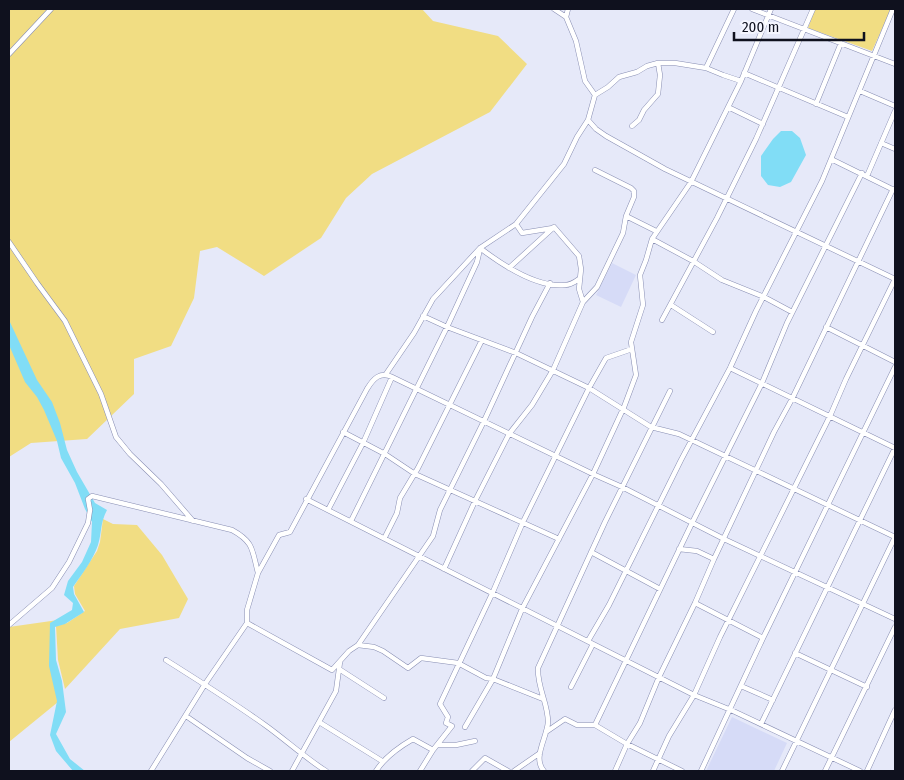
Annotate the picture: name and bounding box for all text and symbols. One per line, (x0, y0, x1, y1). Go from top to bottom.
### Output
scale bar (734, 10, 864, 42)
text: 200 m (742, 18, 779, 36)

